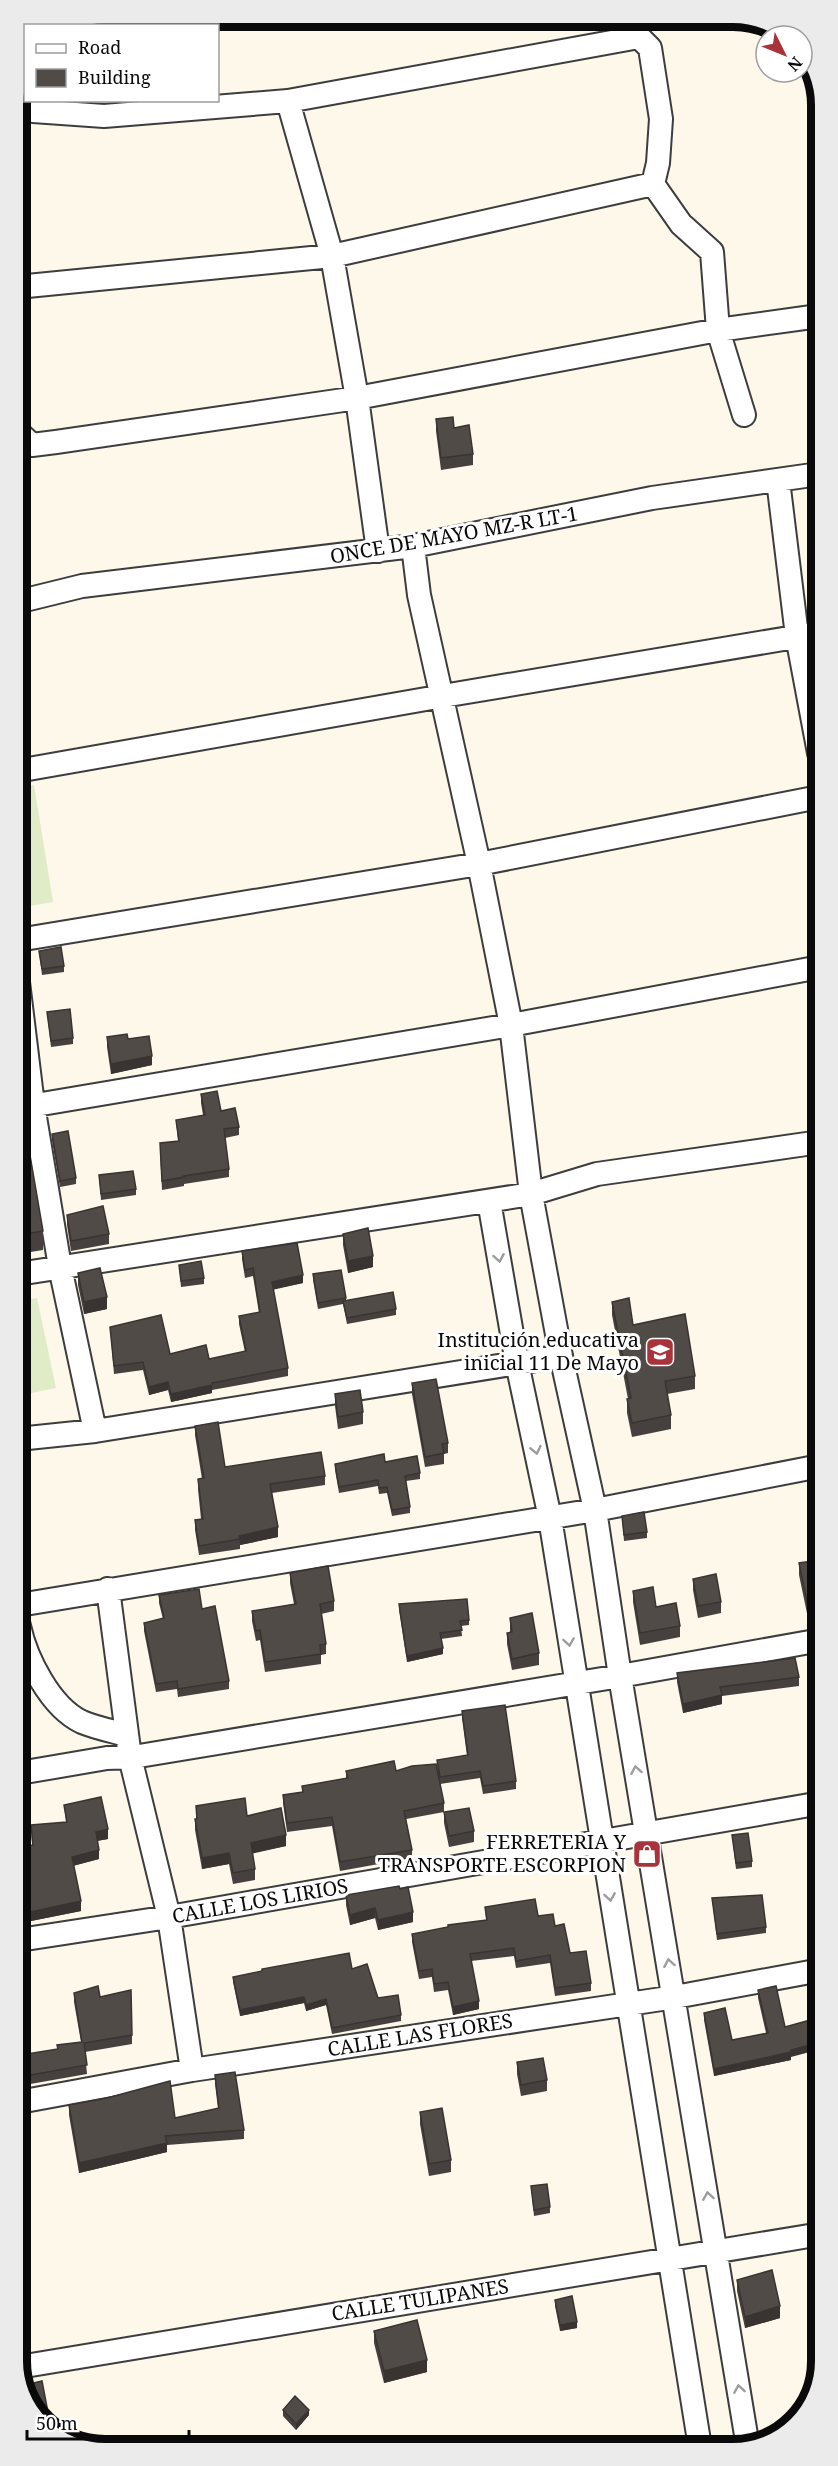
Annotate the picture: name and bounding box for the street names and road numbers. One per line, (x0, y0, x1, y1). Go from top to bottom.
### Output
street label: ONCE DE MAYO MZ-R LT-1 (328, 499, 580, 570)
street label: CALLE LOS LIRIOS (170, 1872, 350, 1929)
street label: CALLE LAS FLORES (325, 2007, 514, 2062)
street label: CALLE TULIPANES (329, 2272, 511, 2327)

